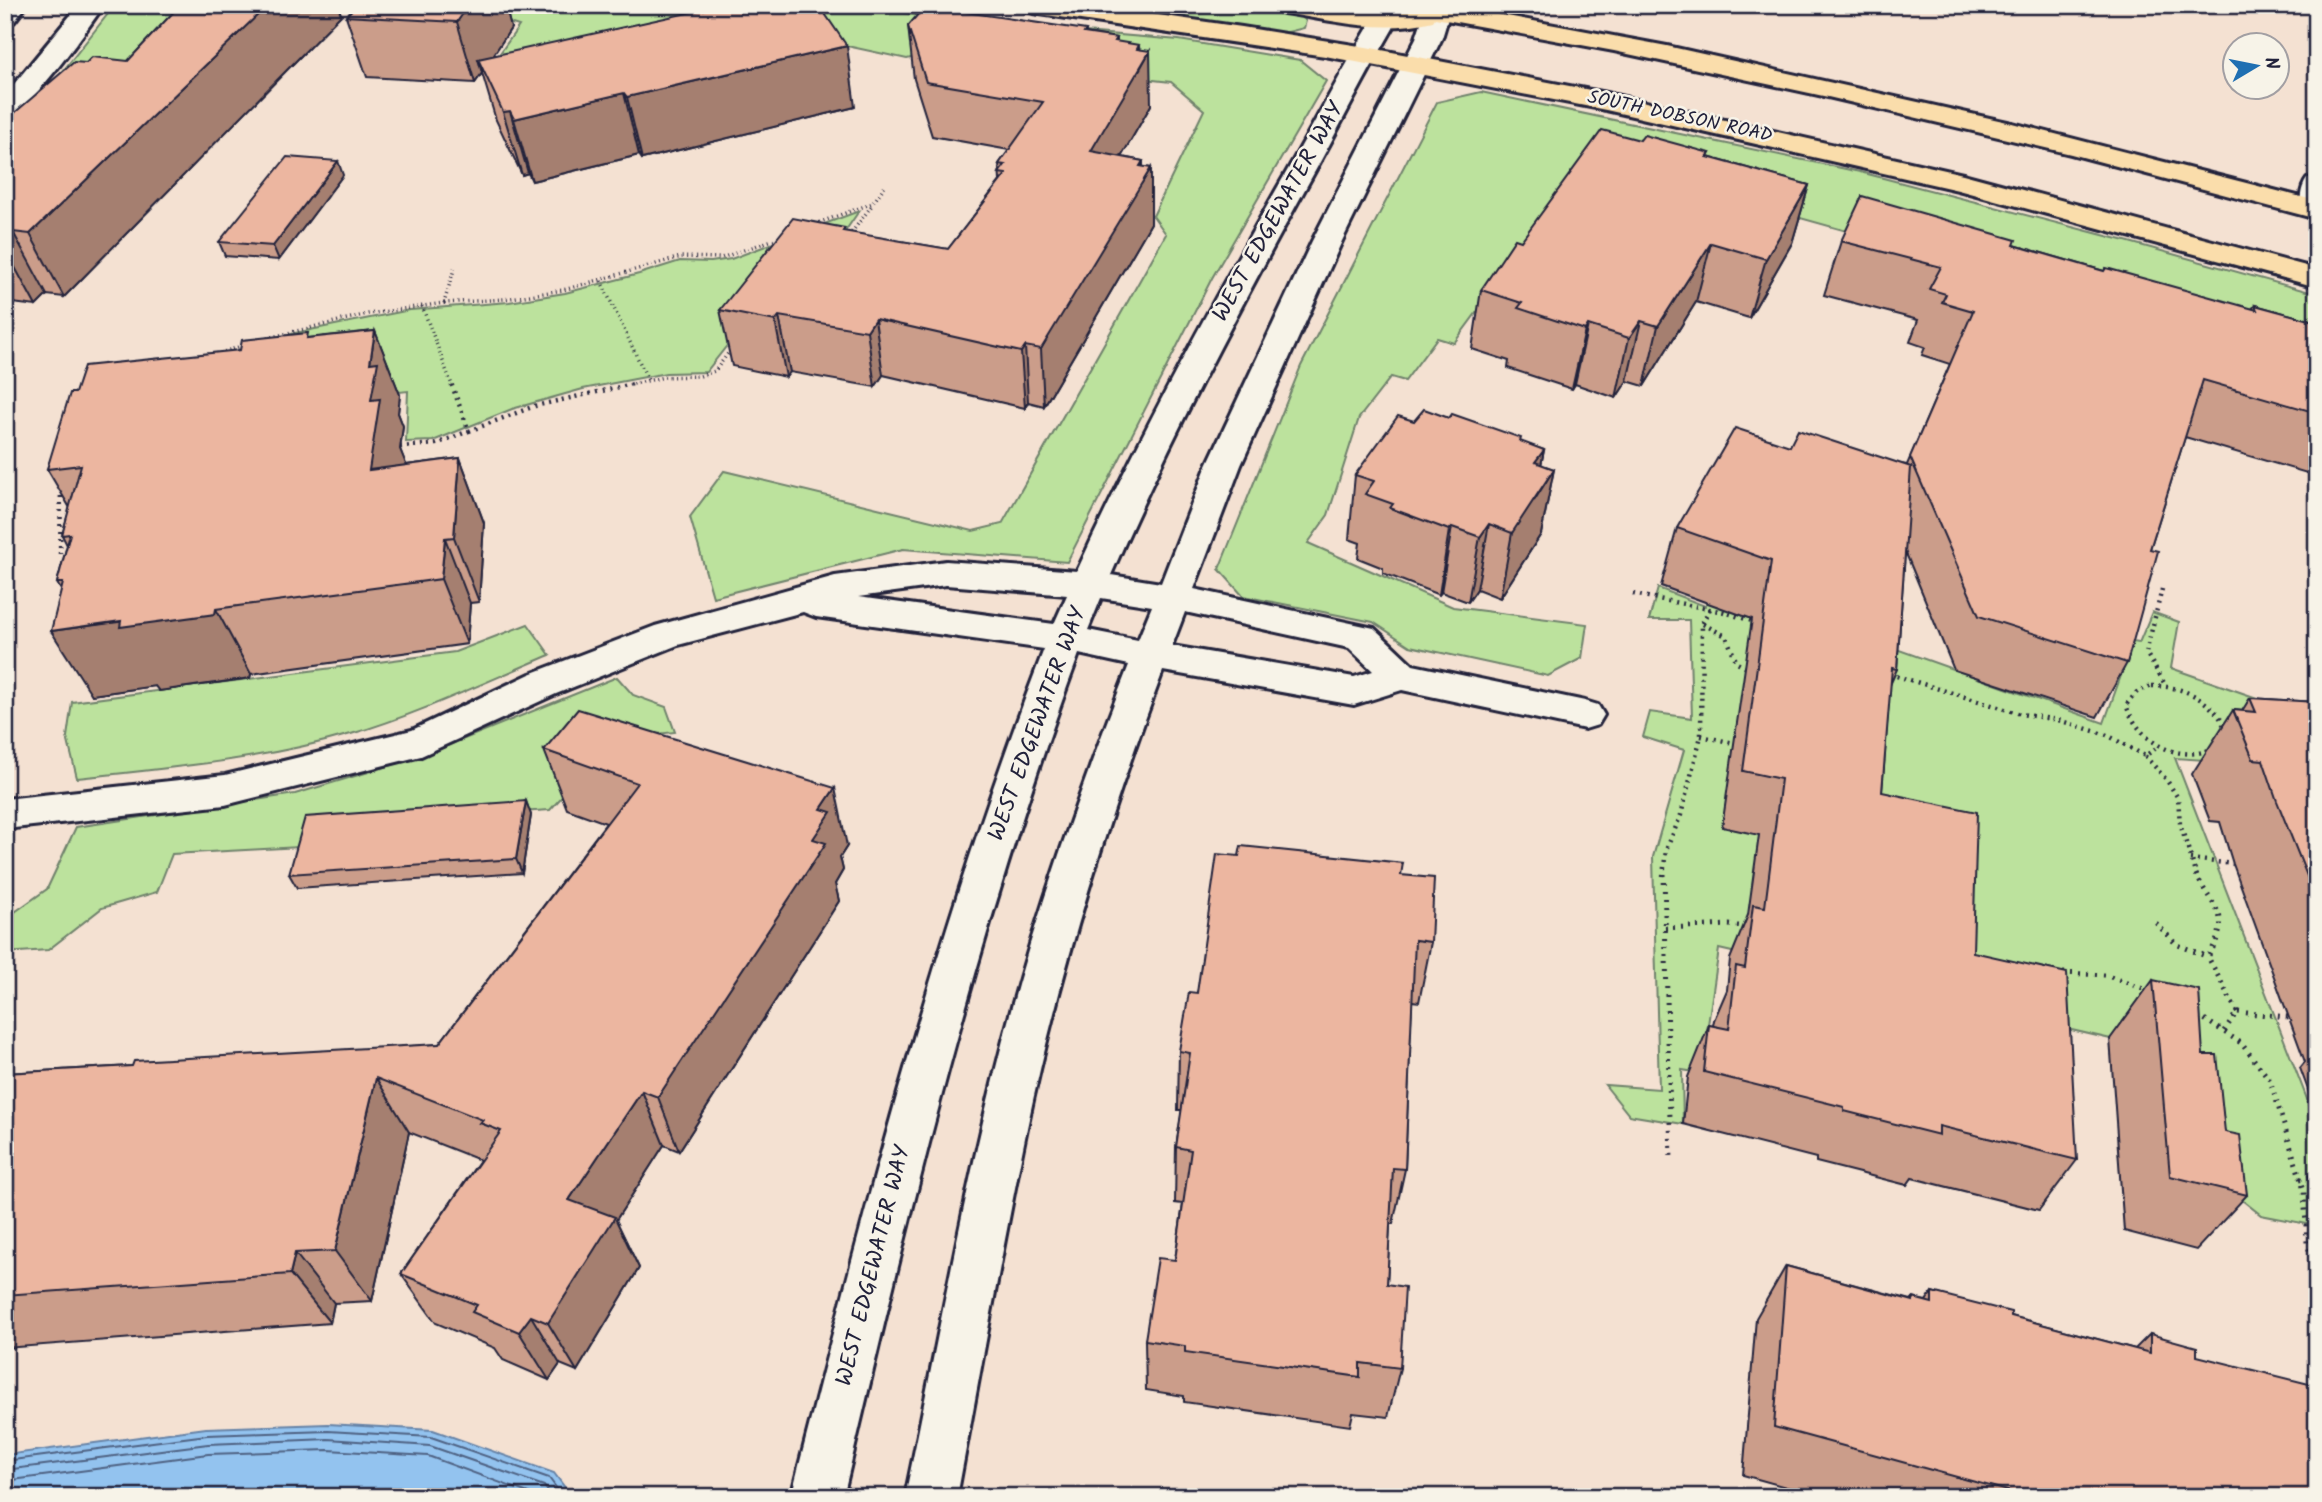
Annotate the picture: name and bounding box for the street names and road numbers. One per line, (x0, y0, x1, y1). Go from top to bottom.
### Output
street label: SOUTH DOBSON ROAD (1585, 83, 1775, 151)
street label: WEST EDGEWATER WAY (1203, 95, 1355, 329)
street label: WEST EDGEWATER WAY (979, 601, 1097, 846)
street label: WEST EDGEWATER WAY (827, 1141, 921, 1390)

